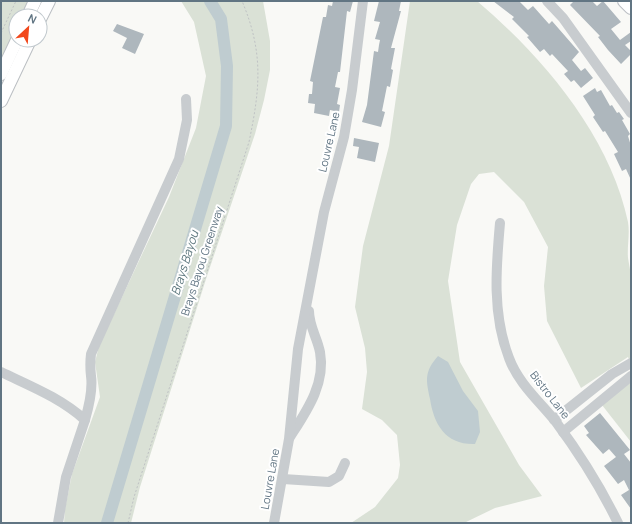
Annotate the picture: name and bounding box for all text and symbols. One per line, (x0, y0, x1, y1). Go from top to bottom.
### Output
north arrow (8, 8, 48, 48)
text: N (26, 10, 40, 27)
street label: Louvre Lane (314, 110, 343, 173)
street label: Brays Bayou Greenway (178, 205, 226, 317)
water label: Brays Bayou (168, 229, 202, 297)
street label: Bistro Lane (527, 368, 574, 422)
street label: Louvre Lane (257, 447, 282, 510)

